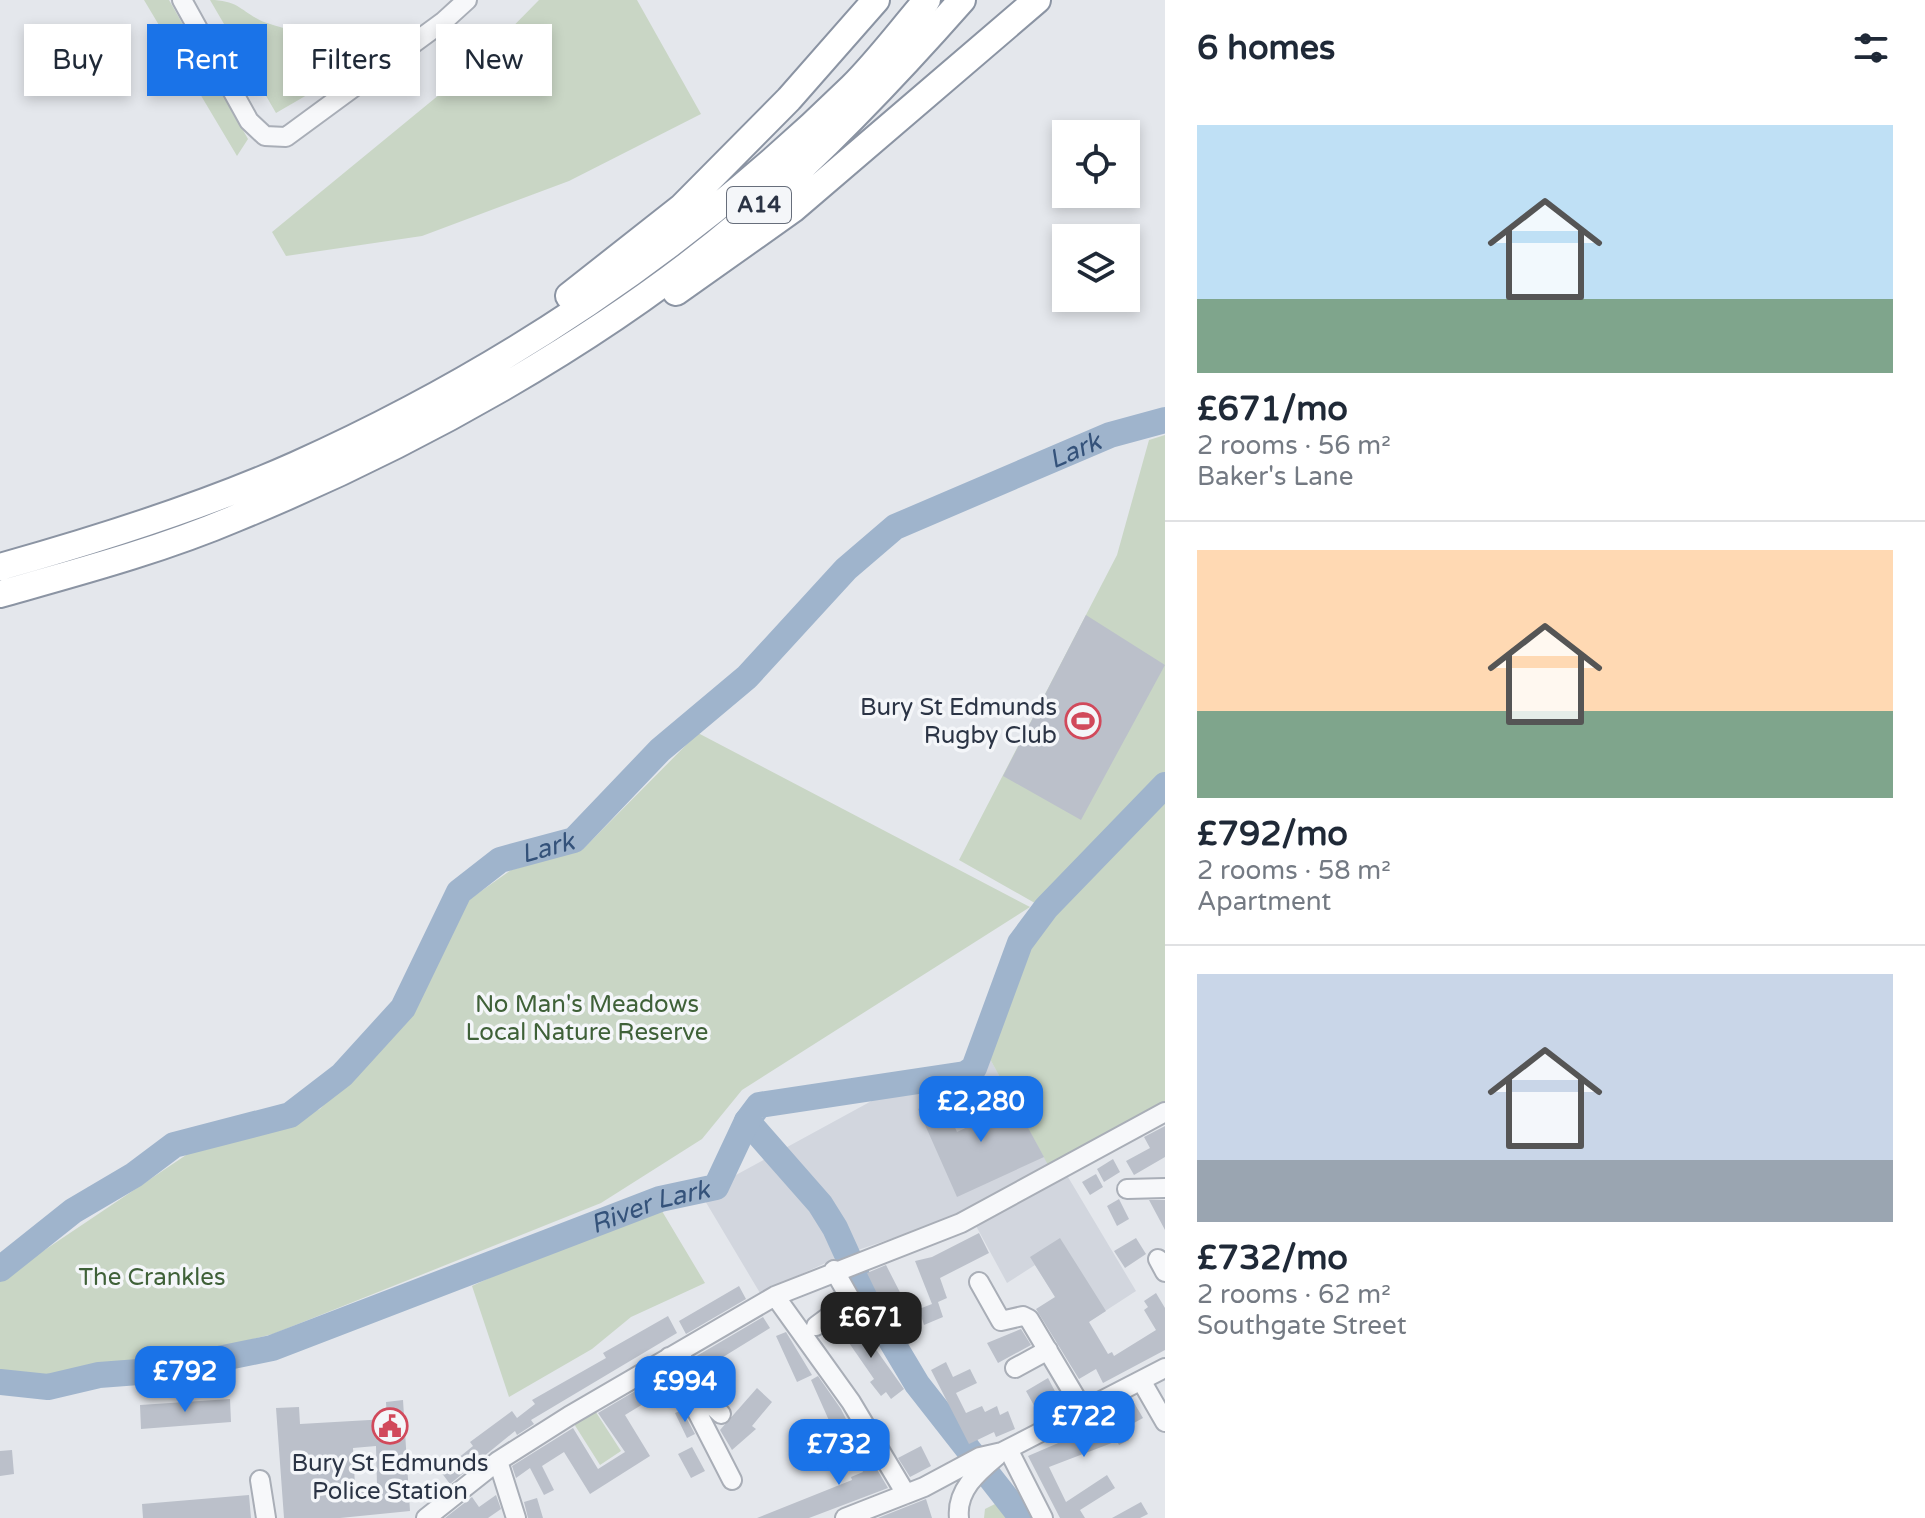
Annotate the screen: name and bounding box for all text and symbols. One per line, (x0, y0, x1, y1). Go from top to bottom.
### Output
chip: Buy (24, 24, 131, 96)
chip: Rent (147, 24, 267, 96)
chip: Filters (283, 24, 420, 96)
chip: New (436, 24, 552, 96)
icon: filters (1849, 26, 1893, 70)
text: 6 homes (1197, 28, 1335, 69)
map controls (1052, 120, 1140, 312)
button: locate (1052, 120, 1140, 208)
icon: home (1473, 177, 1617, 321)
road number: A14 (727, 187, 791, 223)
button: layers (1052, 224, 1140, 312)
text: £671/mo (1197, 389, 1348, 430)
water label: Lark (1044, 425, 1107, 475)
text: 2 rooms · 56 m² (1197, 430, 1391, 461)
text: Baker's Lane (1197, 461, 1353, 492)
icon: home (1473, 602, 1617, 746)
place label: Bury St Edmunds Rugby Club (860, 693, 1057, 750)
sports icon: Bury St Edmunds Rugby Club (1064, 702, 1102, 740)
text: £792/mo (1197, 814, 1348, 855)
water label: Lark (517, 825, 579, 869)
text: 2 rooms · 58 m² (1197, 855, 1391, 886)
text: Apartment (1197, 886, 1331, 917)
park label: No Man's Meadows Local Nature Reserve (466, 990, 708, 1047)
icon: home (1473, 1026, 1617, 1170)
pin: £2,280 (916, 1076, 1046, 1144)
text: £2,280 (937, 1086, 1025, 1117)
water label: River Lark (586, 1173, 714, 1240)
text: £732/mo (1197, 1238, 1348, 1279)
park label: The Crankles (79, 1263, 225, 1292)
text: 2 rooms · 62 m² (1197, 1279, 1391, 1310)
pin: £671 (824, 1292, 918, 1360)
text: £671 (839, 1302, 903, 1333)
text: Southgate Street (1197, 1310, 1407, 1341)
pin: £792 (138, 1346, 232, 1414)
text: £792 (153, 1356, 217, 1387)
pin: £994 (638, 1356, 732, 1424)
text: £994 (653, 1366, 717, 1397)
pin: £722 (1037, 1391, 1131, 1459)
text: £722 (1052, 1401, 1116, 1432)
public building icon: Bury St Edmunds Police Station (371, 1407, 409, 1445)
pin: £732 (792, 1419, 886, 1487)
text: £732 (807, 1429, 871, 1460)
place label: Bury St Edmunds Police Station (291, 1449, 489, 1506)

